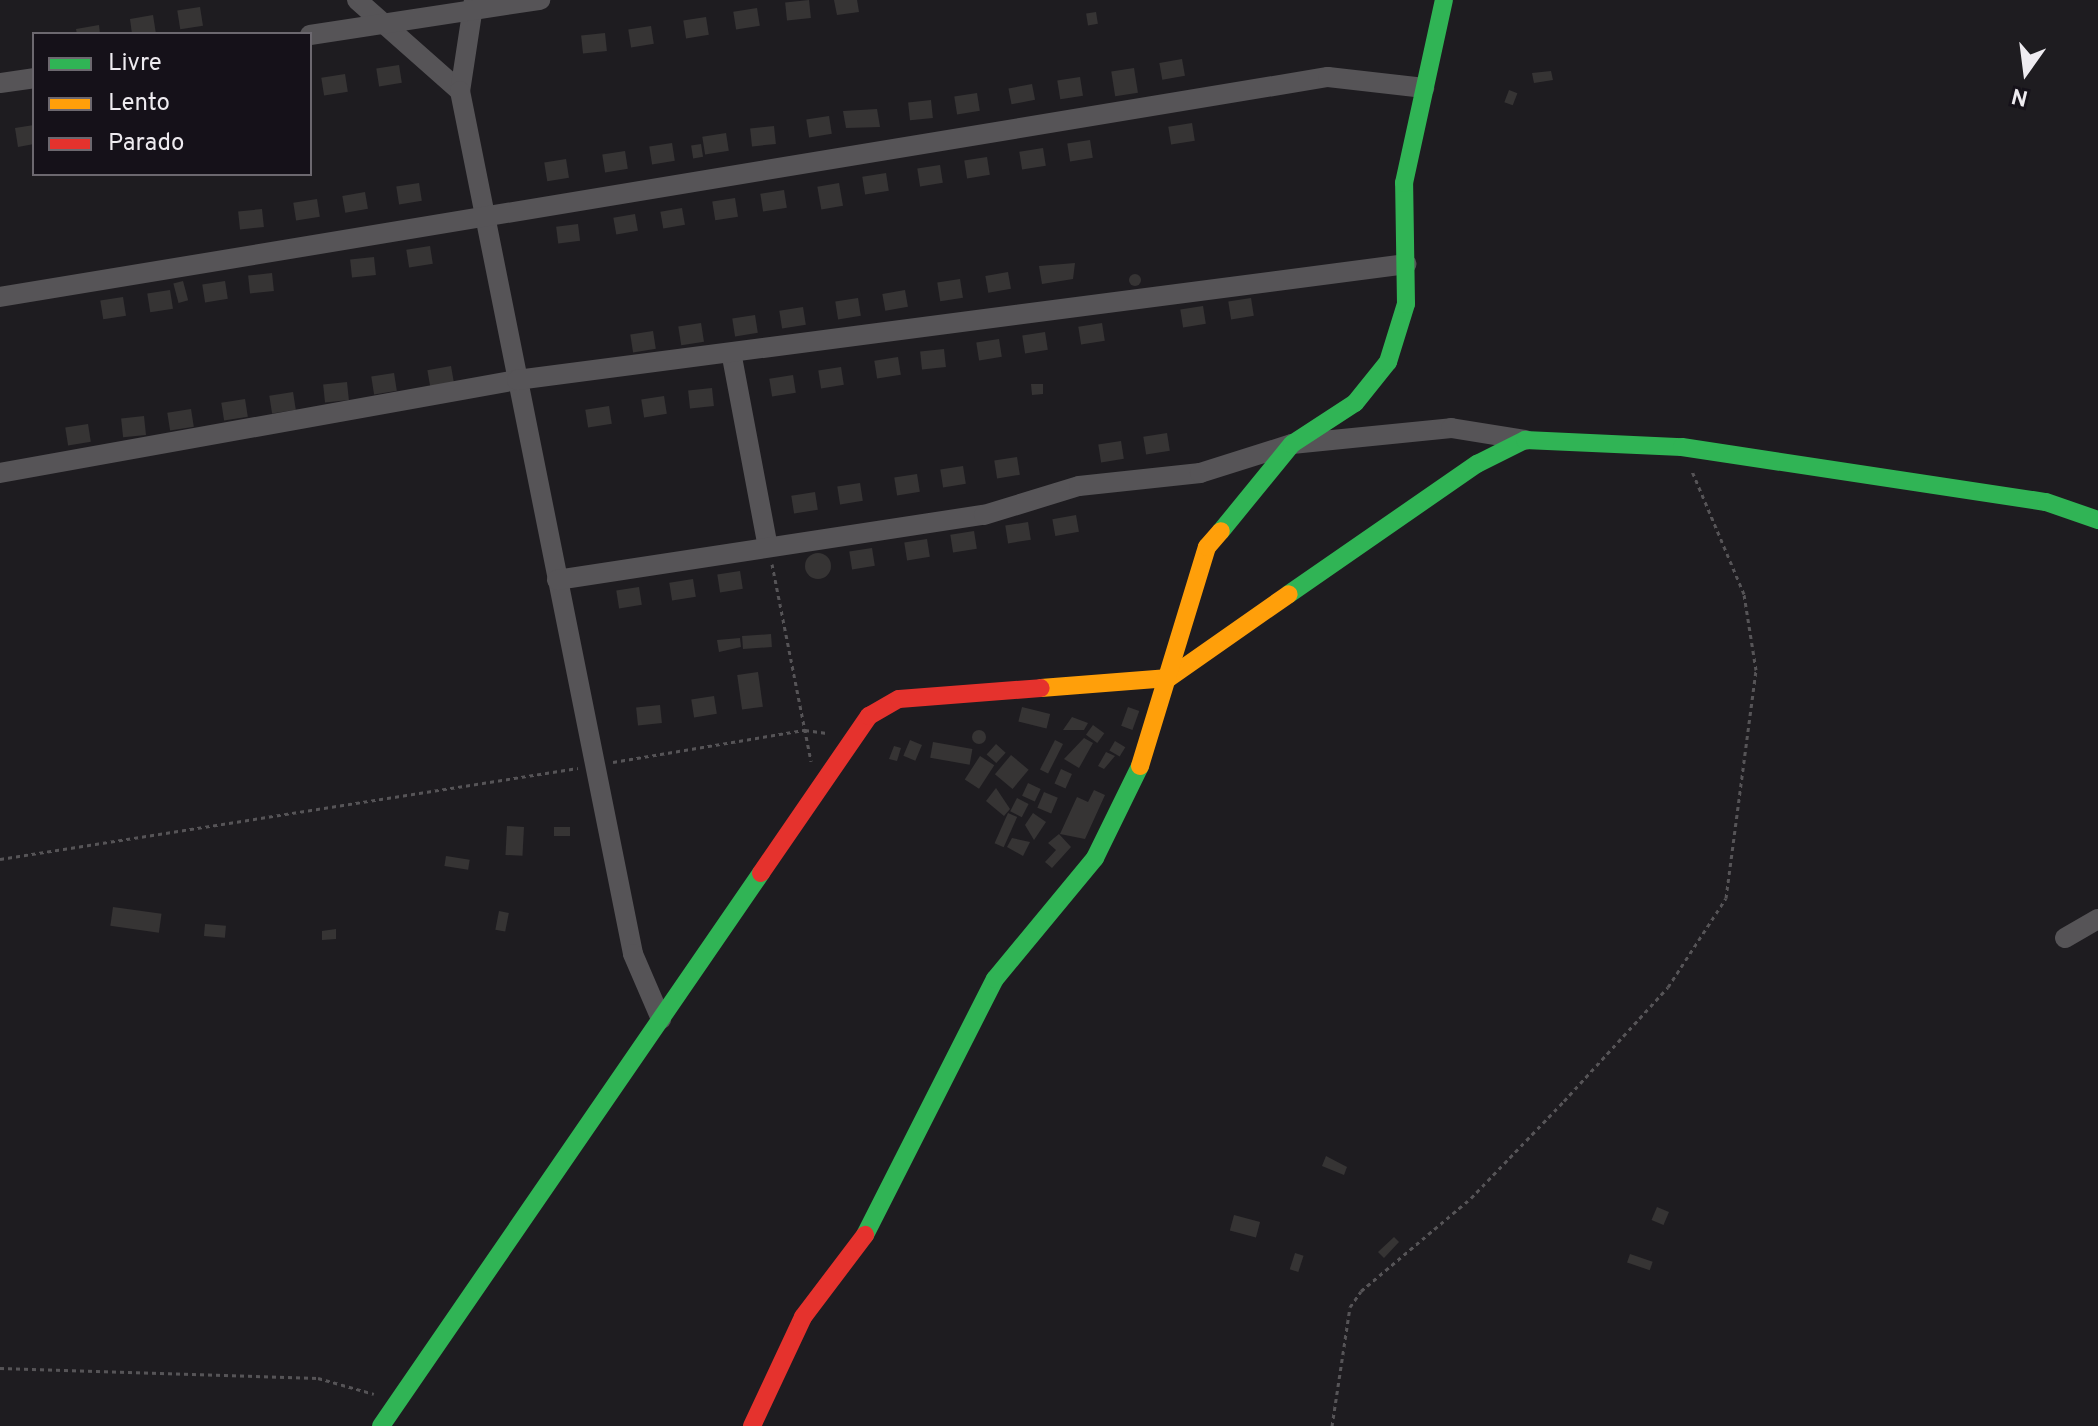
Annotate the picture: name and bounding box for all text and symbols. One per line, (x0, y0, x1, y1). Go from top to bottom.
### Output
legend (32, 32, 312, 176)
north arrow (1986, 32, 2066, 112)
text: Livre (108, 49, 162, 79)
text: N (2009, 81, 2031, 111)
text: Lento (108, 89, 170, 119)
text: Parado (108, 129, 184, 159)

